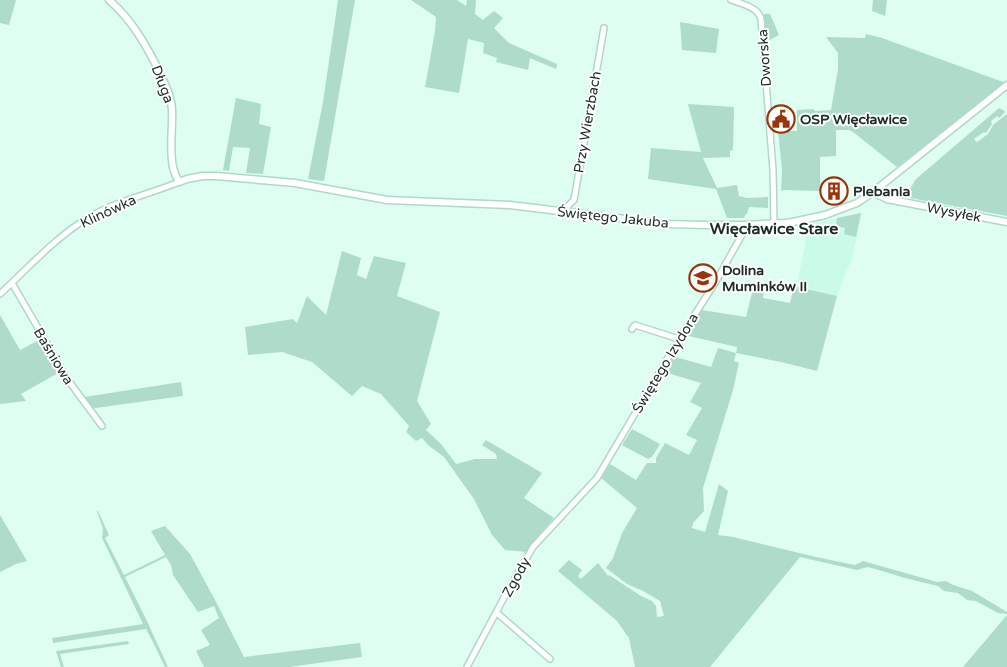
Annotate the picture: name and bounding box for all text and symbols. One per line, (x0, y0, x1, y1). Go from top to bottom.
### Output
street label: Dworska (754, 29, 775, 87)
street label: Długa (148, 63, 178, 106)
street label: Przy Wierzbach (570, 70, 605, 174)
public building icon: OSP Więcławice (766, 104, 796, 134)
place label: OSP Więcławice (800, 111, 907, 128)
building icon: Plebania (819, 176, 849, 206)
place label: Plebania (853, 183, 910, 200)
street label: Klinówka (78, 191, 139, 232)
street label: Wysyłek (925, 199, 983, 226)
street label: Świętego Jakuba (556, 203, 670, 232)
district label: Więcławice Stare (710, 219, 838, 239)
place label: Dolina Muminków II (722, 262, 807, 295)
school or university icon: Dolina Muminków II (688, 263, 718, 293)
street label: Świętego Izydora (629, 310, 702, 416)
street label: Baśniowa (30, 325, 77, 388)
street label: Zgody (499, 554, 534, 600)

